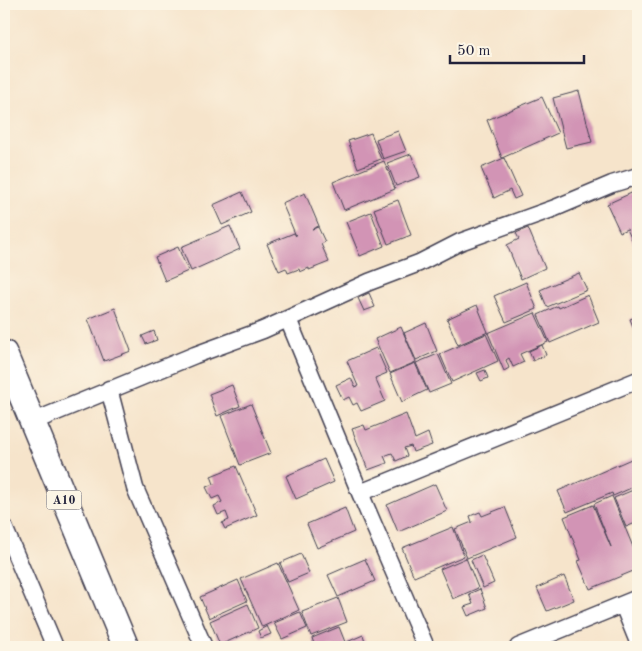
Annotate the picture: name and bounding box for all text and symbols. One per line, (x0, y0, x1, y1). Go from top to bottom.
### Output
scale bar (450, 32, 583, 64)
text: 50 m (457, 44, 491, 59)
road number: A10 (46, 490, 82, 510)

